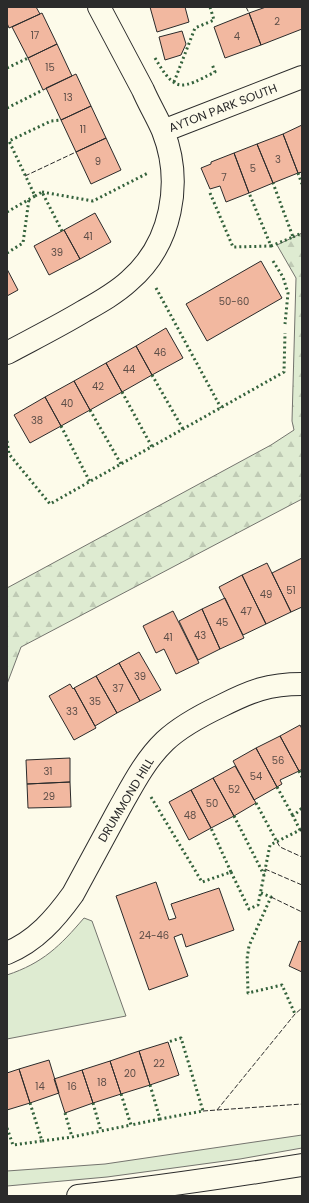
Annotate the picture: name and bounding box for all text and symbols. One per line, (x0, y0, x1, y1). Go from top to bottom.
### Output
house number: 2 (274, 14, 280, 29)
house number: 17 (31, 28, 40, 43)
house number: 4 (234, 29, 240, 44)
house number: 15 (45, 60, 55, 75)
street label: AYTON PARK SOUTH (166, 79, 279, 136)
house number: 13 (63, 90, 73, 105)
house number: 11 (80, 122, 86, 137)
house number: 3 (275, 152, 281, 167)
house number: 9 (95, 154, 101, 169)
house number: 5 (250, 161, 256, 176)
house number: 7 (221, 170, 227, 185)
house number: 41 (83, 229, 93, 244)
house number: 39 (51, 245, 63, 260)
house number: 50-60 (219, 294, 249, 309)
house number: 46 (154, 345, 166, 360)
house number: 44 (123, 362, 135, 377)
house number: 42 (92, 379, 104, 394)
house number: 40 (61, 396, 73, 411)
house number: 38 (31, 413, 43, 428)
house number: 51 (286, 583, 296, 598)
house number: 49 (260, 587, 272, 602)
house number: 47 (240, 604, 252, 619)
house number: 45 (216, 615, 228, 630)
house number: 43 (194, 628, 206, 643)
house number: 41 (163, 630, 173, 645)
house number: 39 (134, 669, 146, 684)
house number: 37 (112, 681, 124, 696)
house number: 35 (89, 694, 101, 709)
house number: 33 (66, 704, 78, 719)
house number: 56 (272, 753, 284, 768)
street label: DRUMMOND HILL (94, 754, 158, 845)
house number: 31 (43, 764, 53, 779)
house number: 54 (250, 769, 262, 784)
house number: 52 (228, 782, 240, 797)
house number: 29 (43, 789, 55, 804)
house number: 50 (206, 796, 218, 811)
house number: 48 (184, 808, 196, 823)
house number: 24-46 (139, 928, 169, 943)
house number: 22 (153, 1056, 165, 1071)
house number: 20 (124, 1066, 136, 1081)
house number: 18 (97, 1075, 107, 1090)
house number: 14 (35, 1079, 45, 1094)
house number: 16 (67, 1079, 77, 1094)

